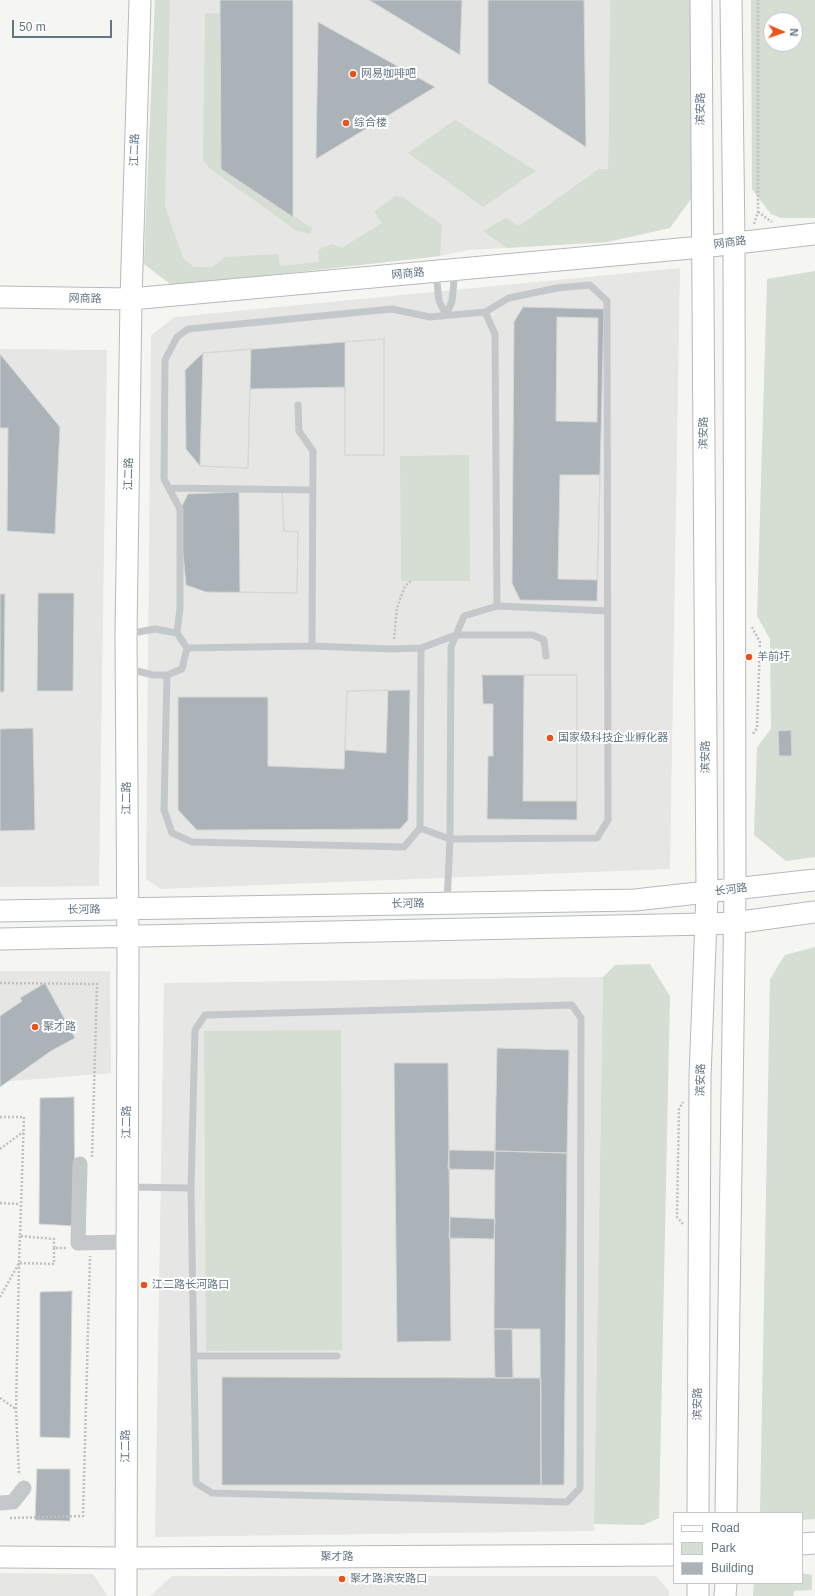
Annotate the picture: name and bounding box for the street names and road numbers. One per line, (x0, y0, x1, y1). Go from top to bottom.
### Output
street label: 滨安路 (694, 93, 708, 125)
street label: 江二路 (128, 133, 142, 167)
street label: 网商路 (713, 234, 747, 252)
street label: 网商路 (391, 266, 425, 282)
street label: 网商路 (68, 292, 102, 306)
street label: 滨安路 (697, 417, 711, 449)
street label: 江二路 (122, 457, 136, 491)
street label: 滨安路 (699, 741, 713, 773)
street label: 江二路 (120, 782, 134, 814)
street label: 长河路 (714, 881, 748, 899)
street label: 长河路 (391, 897, 425, 911)
street label: 长河路 (67, 903, 101, 917)
street label: 滨安路 (694, 1063, 708, 1097)
street label: 江二路 (120, 1106, 134, 1138)
street label: 滨安路 (691, 1388, 705, 1420)
street label: 江二路 (119, 1430, 133, 1462)
street label: 聚才路 (321, 1550, 353, 1564)

